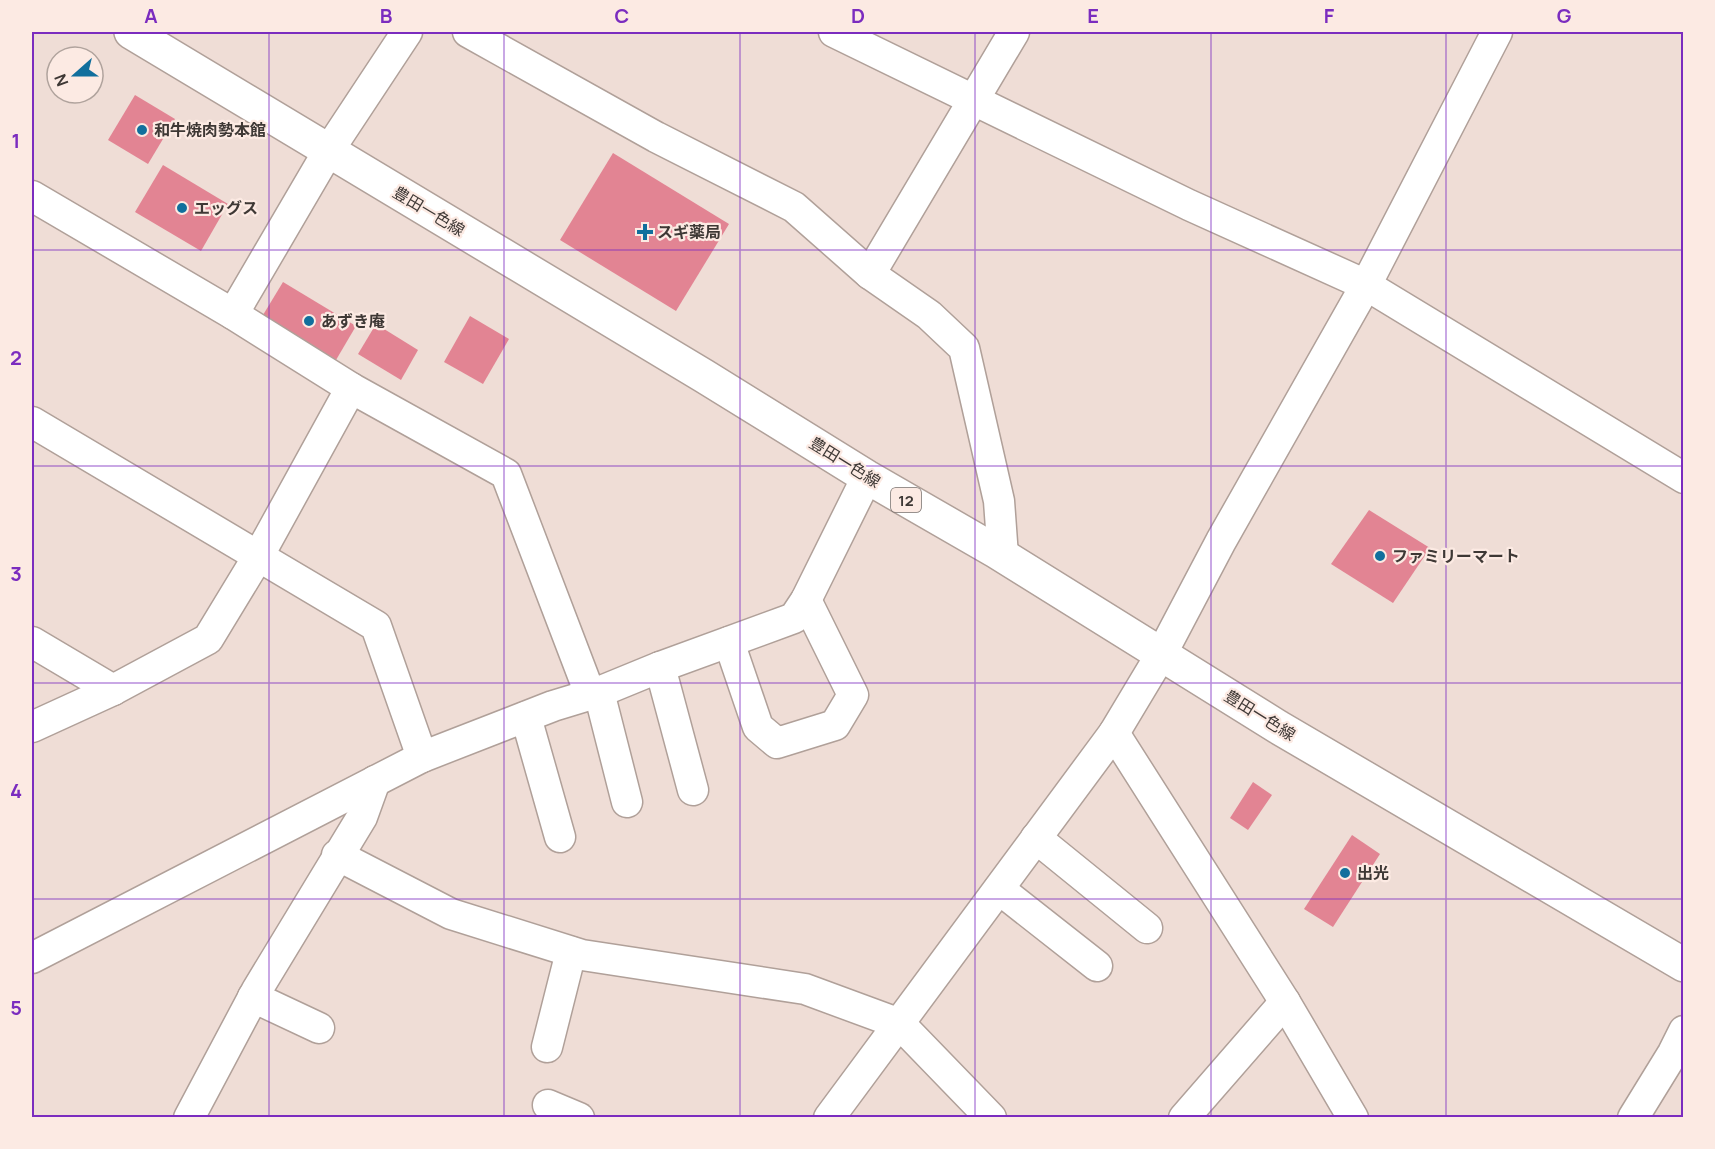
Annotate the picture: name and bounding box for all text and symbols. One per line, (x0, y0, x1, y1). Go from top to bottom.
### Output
text: A (144, 2, 158, 29)
text: B (380, 2, 393, 29)
text: C (615, 2, 629, 29)
text: D (851, 2, 865, 29)
text: E (1087, 2, 1099, 29)
text: F (1324, 2, 1335, 29)
text: G (1557, 2, 1572, 29)
north arrow (45, 45, 105, 105)
text: N (49, 71, 73, 90)
place label: 和牛焼肉勢本館 (154, 119, 266, 141)
marker: 和牛焼肉勢本館 (135, 123, 149, 137)
text: 1 (12, 127, 20, 154)
street label: 豊田一色線 (389, 181, 469, 241)
place label: エッグス (194, 197, 258, 219)
marker: エッグス (175, 201, 189, 215)
place label: スギ薬局 (657, 221, 721, 243)
marker: スギ薬局 (638, 225, 652, 239)
place label: あずき庵 (321, 310, 385, 332)
marker: あずき庵 (302, 314, 316, 328)
text: 2 (10, 344, 22, 371)
street label: 豊田一色線 (805, 431, 885, 493)
road number: 12 (891, 488, 921, 512)
place label: ファミリーマート (1392, 545, 1520, 567)
marker: ファミリーマート (1373, 549, 1387, 563)
text: 3 (10, 560, 22, 587)
street label: 豊田一色線 (1220, 684, 1300, 746)
text: 4 (10, 777, 22, 804)
place label: 出光 (1357, 862, 1389, 884)
marker: 出光 (1338, 866, 1352, 880)
text: 5 (10, 994, 22, 1021)

